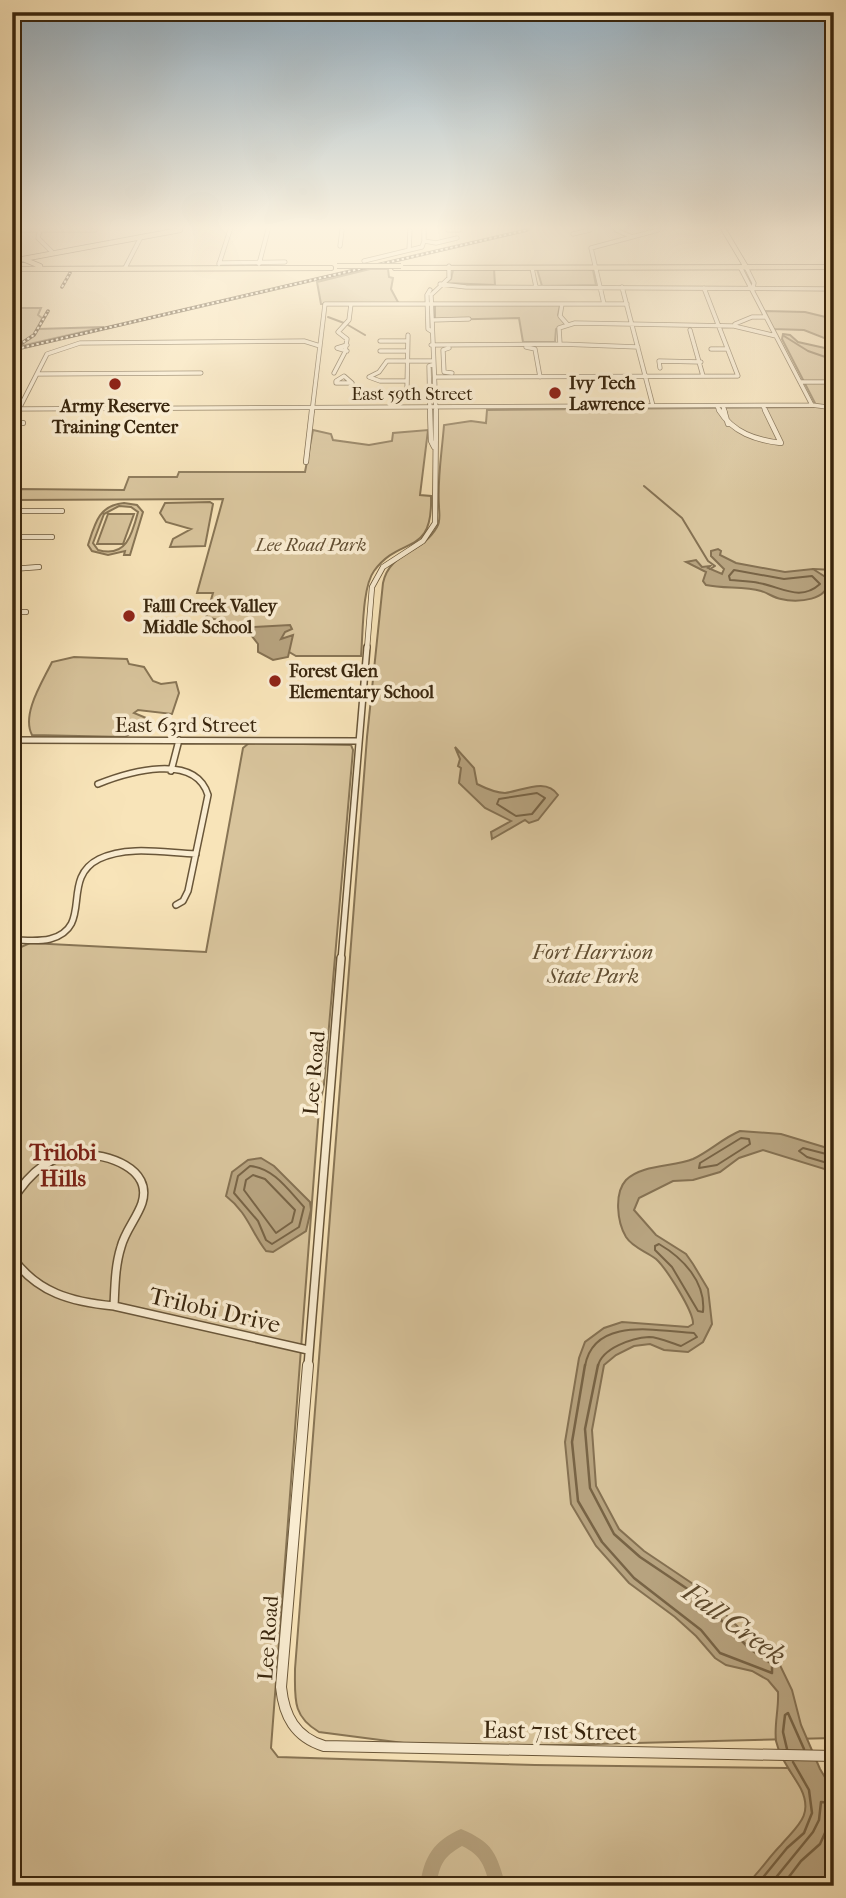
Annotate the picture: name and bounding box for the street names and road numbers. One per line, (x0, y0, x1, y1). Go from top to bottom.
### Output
street label: East 59th Street (351, 384, 473, 405)
street label: East 63rd Street (115, 713, 258, 737)
street label: Lee Road (298, 1029, 330, 1116)
street label: Trilobi Drive (147, 1281, 283, 1339)
street label: Lee Road (253, 1594, 283, 1681)
street label: East 71st Street (483, 1716, 638, 1746)

